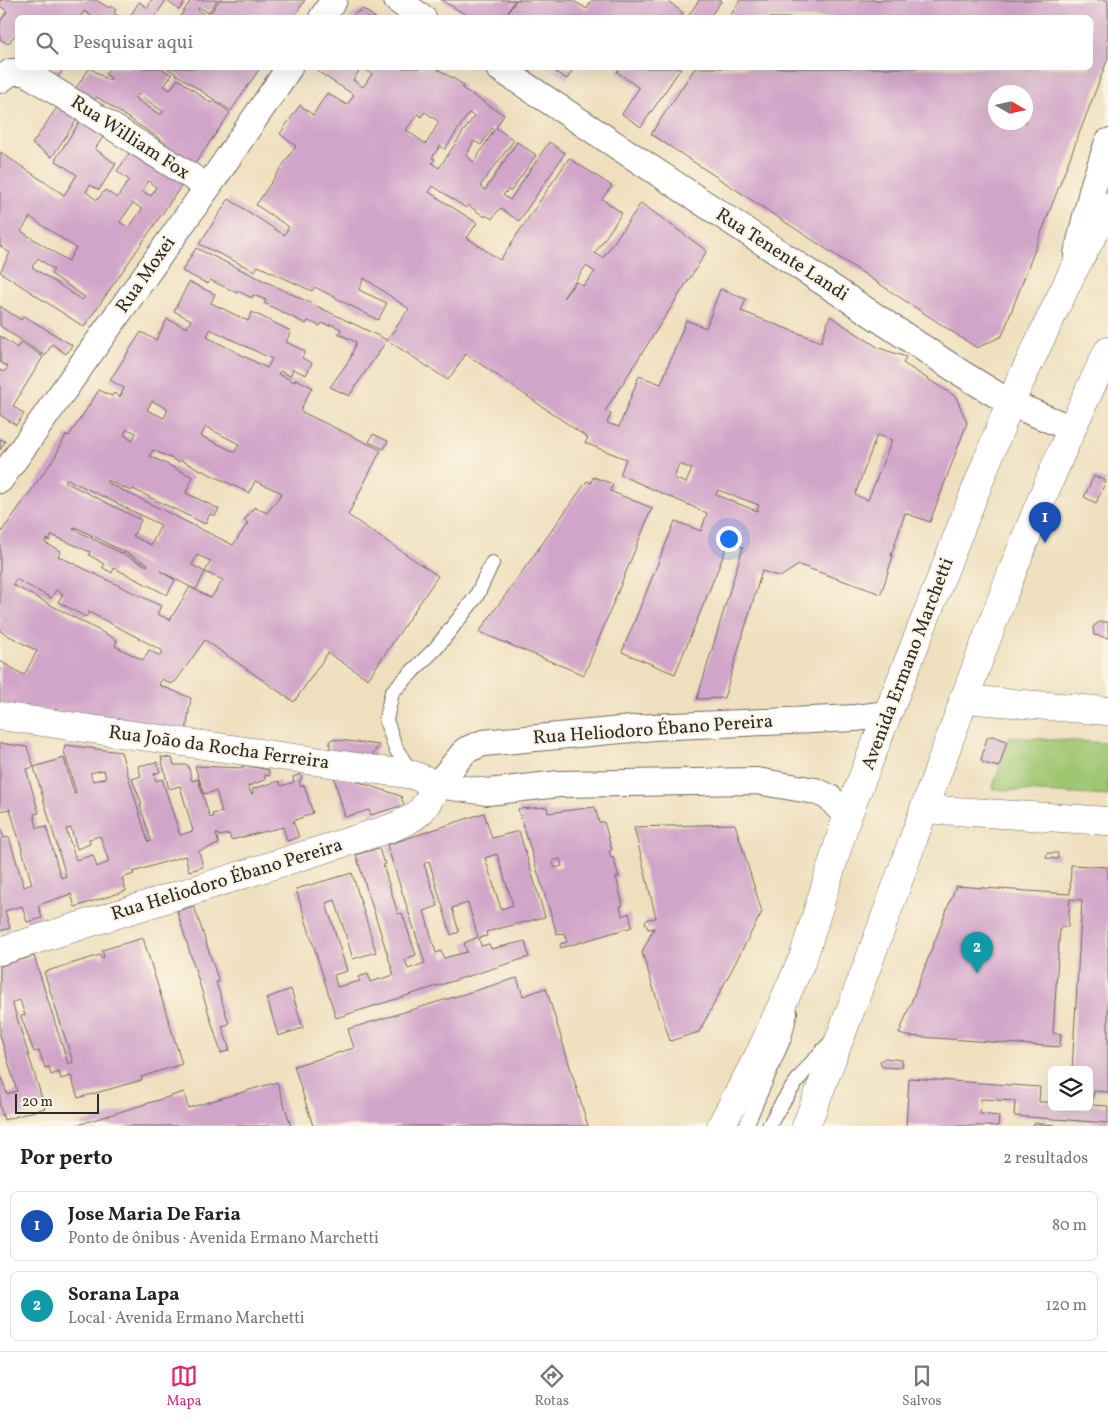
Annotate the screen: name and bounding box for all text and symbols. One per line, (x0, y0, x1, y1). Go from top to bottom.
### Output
search box (15, 15, 1093, 70)
icon: search (33, 29, 61, 57)
text: Pesquisar aqui (73, 30, 193, 56)
north arrow (988, 85, 1033, 130)
street label: Rua William Fox (65, 90, 195, 186)
street label: Rua Tenente Landi (710, 202, 854, 308)
street label: Rua Moxei (110, 231, 182, 319)
pin: 1 (1029, 502, 1061, 543)
your location (716, 526, 742, 552)
street label: Avenida Ermano Marchetti (855, 554, 961, 774)
street label: Rua Heliodoro Ébano Pereira (532, 709, 774, 751)
street label: Rua João da Rocha Ferreira (107, 720, 331, 776)
street label: Rua Heliodoro Ébano Pereira (108, 832, 346, 928)
pin: 2 (961, 932, 993, 973)
map controls (1048, 1066, 1093, 1111)
button: layers (1048, 1066, 1093, 1111)
scale bar (15, 1091, 99, 1114)
text: 20 m (22, 1093, 53, 1112)
text: Por perto (20, 1144, 113, 1173)
text: 2 resultados (1003, 1148, 1088, 1170)
text: Jose Maria De Faria (68, 1202, 241, 1228)
text: 1 (34, 1215, 40, 1237)
text: 80 m (1052, 1215, 1087, 1237)
text: Ponto de ônibus · Avenida Ermano Marchetti (68, 1228, 379, 1250)
text: Sorana Lapa (68, 1282, 180, 1308)
text: 2 (33, 1295, 41, 1317)
text: 120 m (1045, 1295, 1087, 1317)
text: Local · Avenida Ermano Marchetti (68, 1308, 305, 1330)
tab: Mapa (166, 1362, 201, 1411)
tab: Rotas (534, 1362, 569, 1411)
tab: Salvos (902, 1362, 942, 1411)

